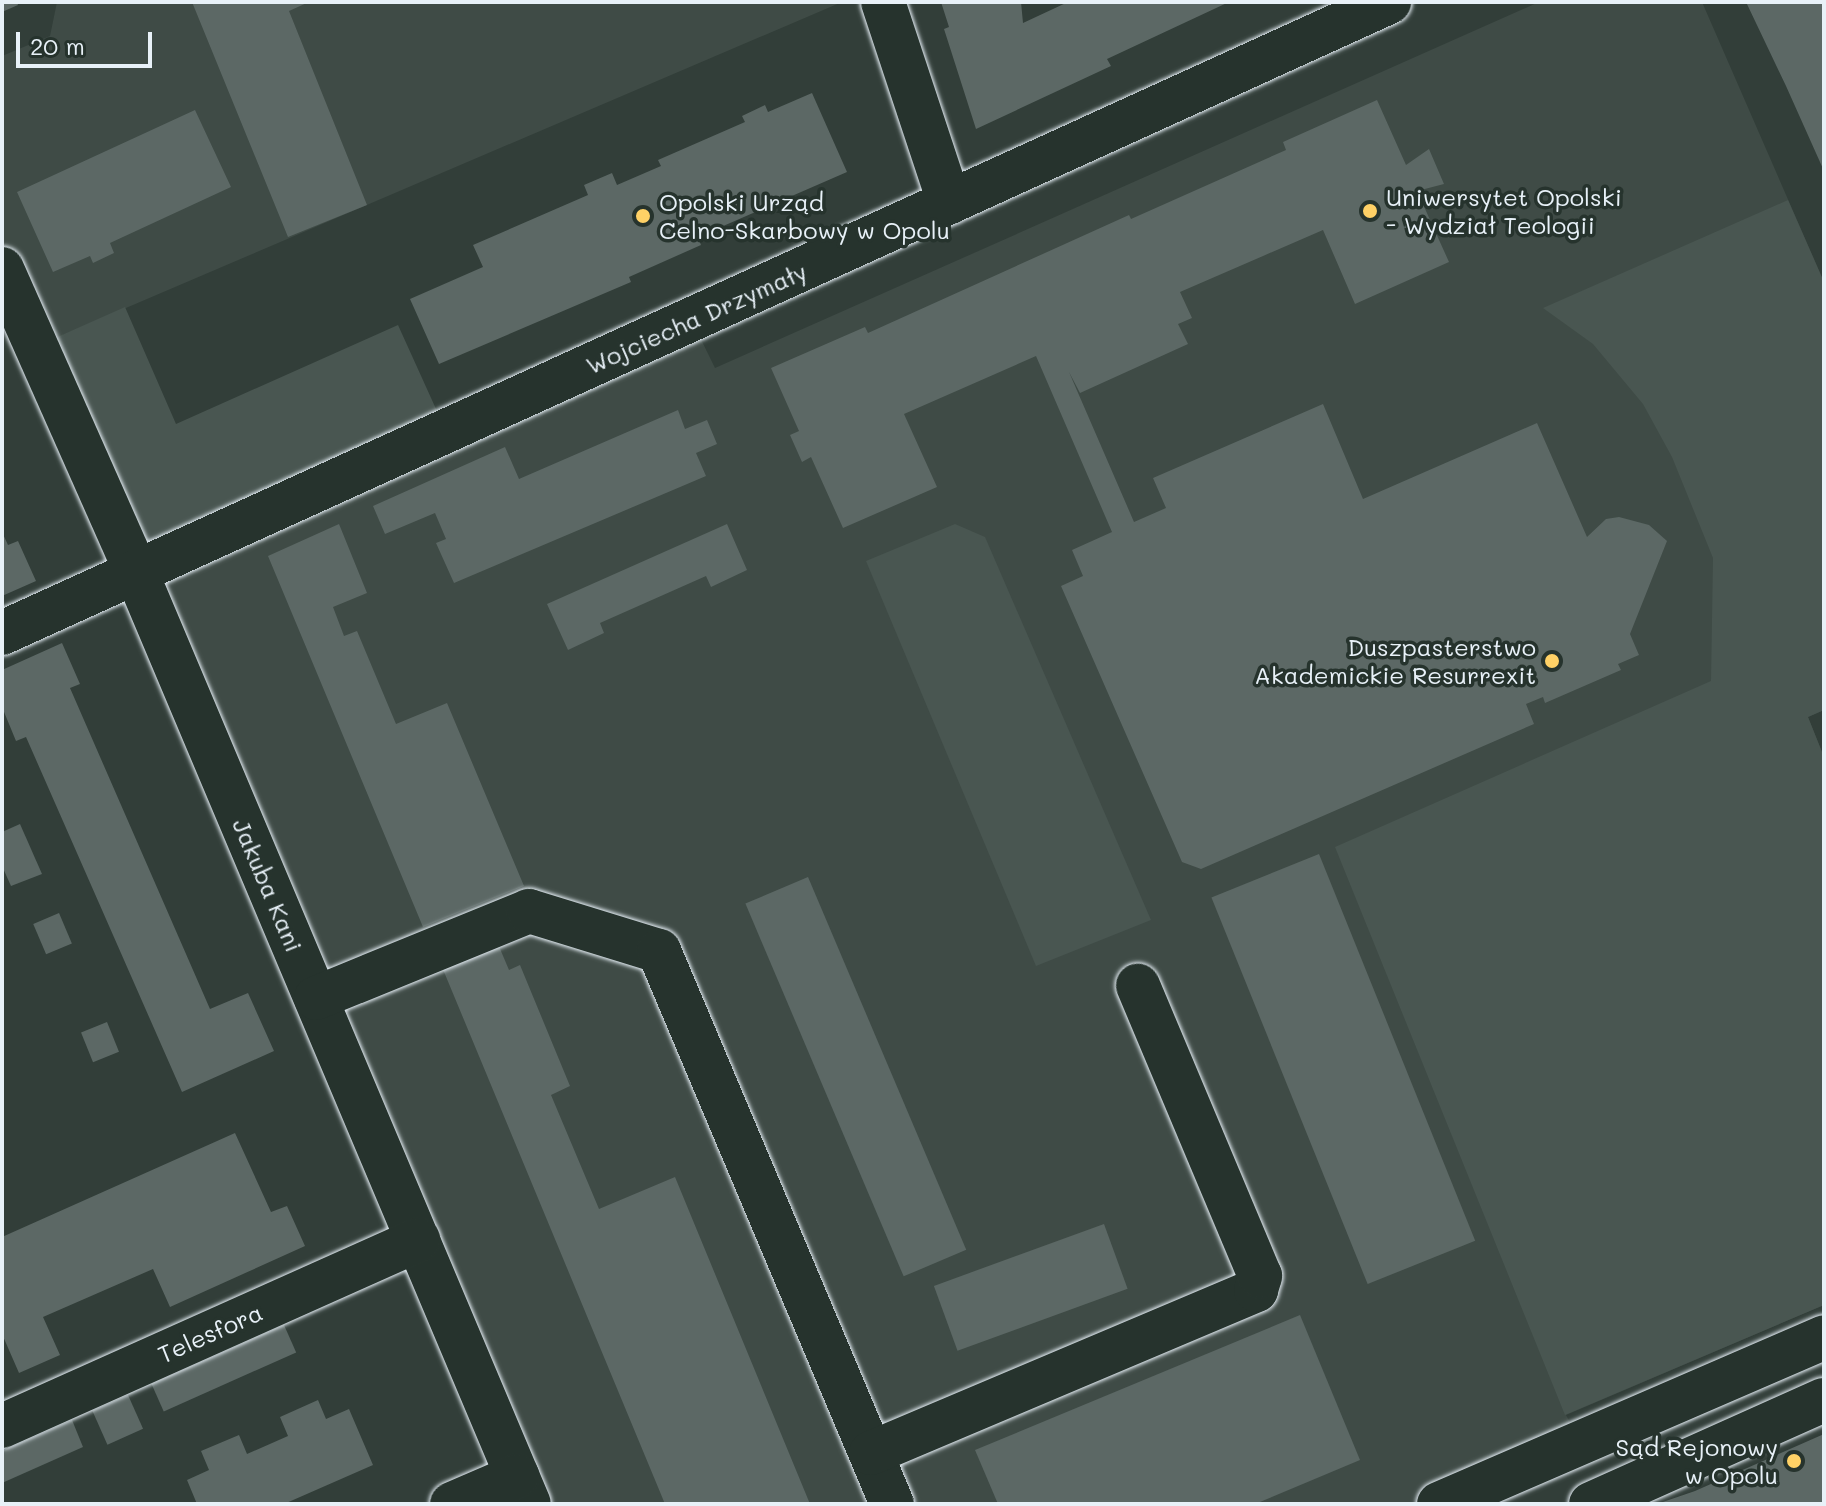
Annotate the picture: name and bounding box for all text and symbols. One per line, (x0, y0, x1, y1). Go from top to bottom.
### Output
scale bar (20, 16, 156, 66)
text: 20 m (30, 30, 85, 61)
place label: Uniwersytet Opolski - Wydział Teologii (1386, 183, 1622, 239)
place label: Opolski Urząd Celno-Skarbowy w Opolu (659, 188, 950, 244)
marker: Uniwersytet Opolski - Wydział Teologii (1361, 202, 1379, 220)
marker: Opolski Urząd Celno-Skarbowy w Opolu (634, 207, 652, 225)
street label: Wojciecha Drzymały (581, 256, 811, 380)
place label: Duszpasterstwo Akademickie Resurrexit (1254, 633, 1536, 689)
marker: Duszpasterstwo Akademickie Resurrexit (1543, 652, 1561, 670)
street label: Jakuba Kani (227, 814, 309, 956)
street label: Telesfora (153, 1297, 267, 1369)
place label: Sąd Rejonowy w Opolu (1615, 1433, 1778, 1489)
marker: Sąd Rejonowy w Opolu (1785, 1452, 1803, 1470)

